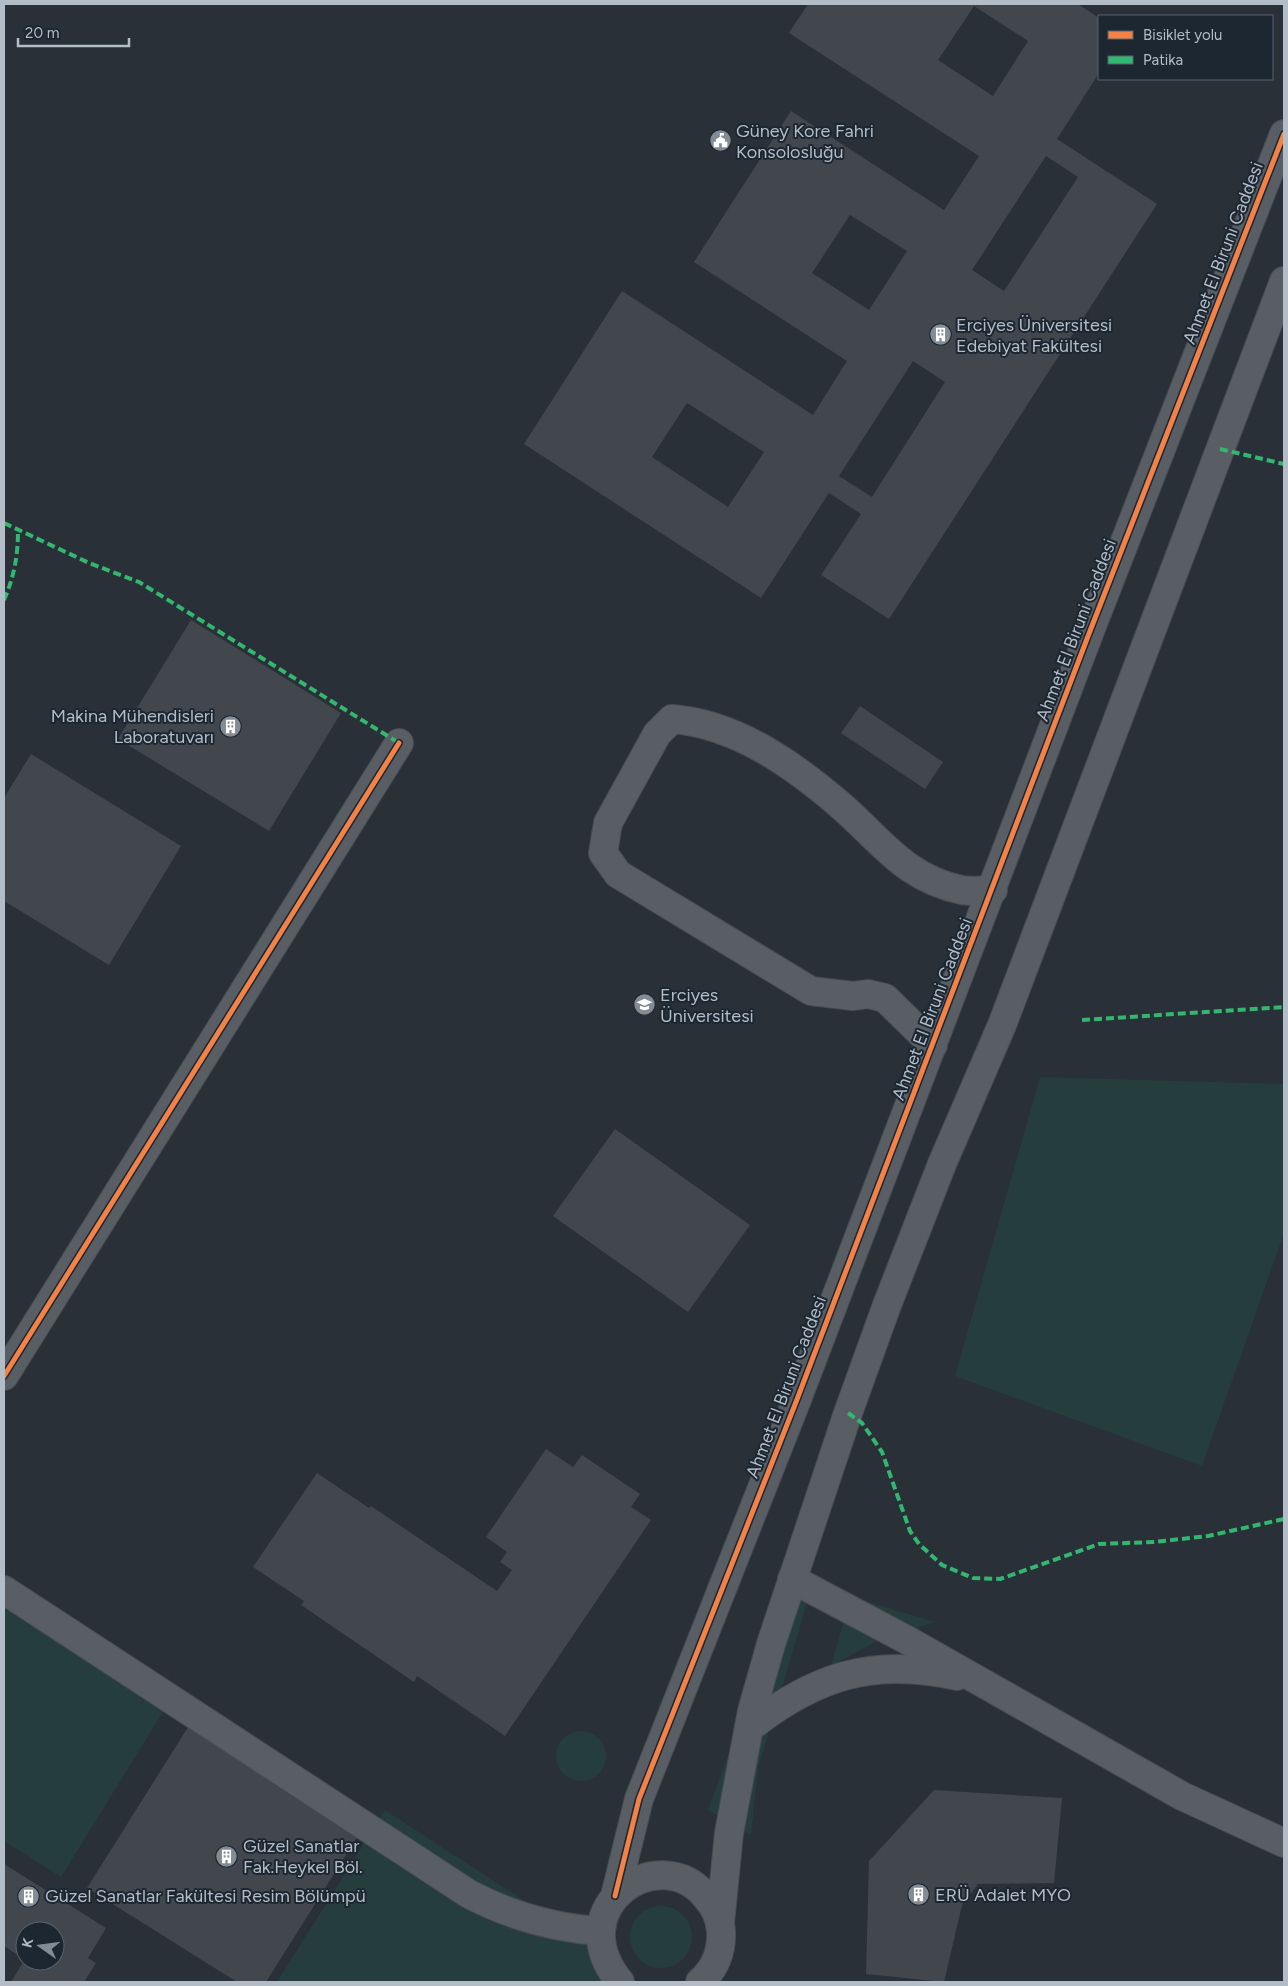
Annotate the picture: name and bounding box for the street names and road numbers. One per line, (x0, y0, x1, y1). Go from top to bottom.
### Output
street label: Ahmet El Biruni Caddesi (1178, 159, 1268, 347)
street label: Ahmet El Biruni Caddesi (1031, 536, 1121, 724)
street label: Ahmet El Biruni Caddesi (887, 915, 977, 1103)
street label: Ahmet El Biruni Caddesi (741, 1293, 831, 1481)

